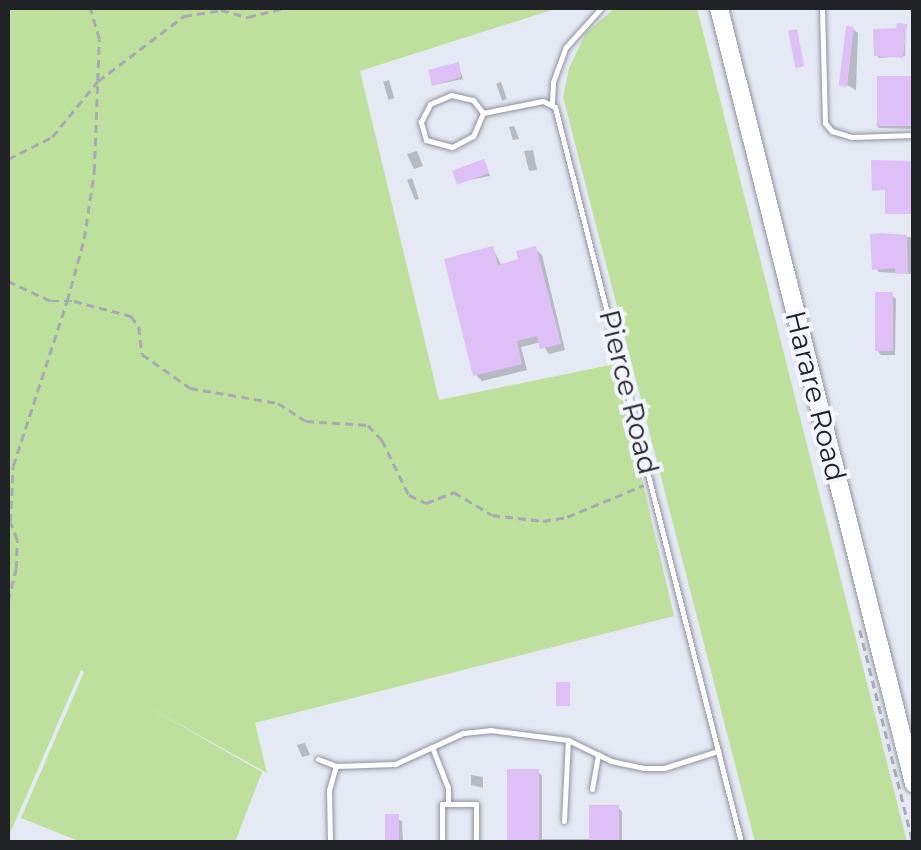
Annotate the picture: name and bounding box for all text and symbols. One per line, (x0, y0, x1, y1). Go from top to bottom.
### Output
street label: Pierce Road (592, 306, 666, 478)
street label: Harare Road (779, 307, 853, 485)

